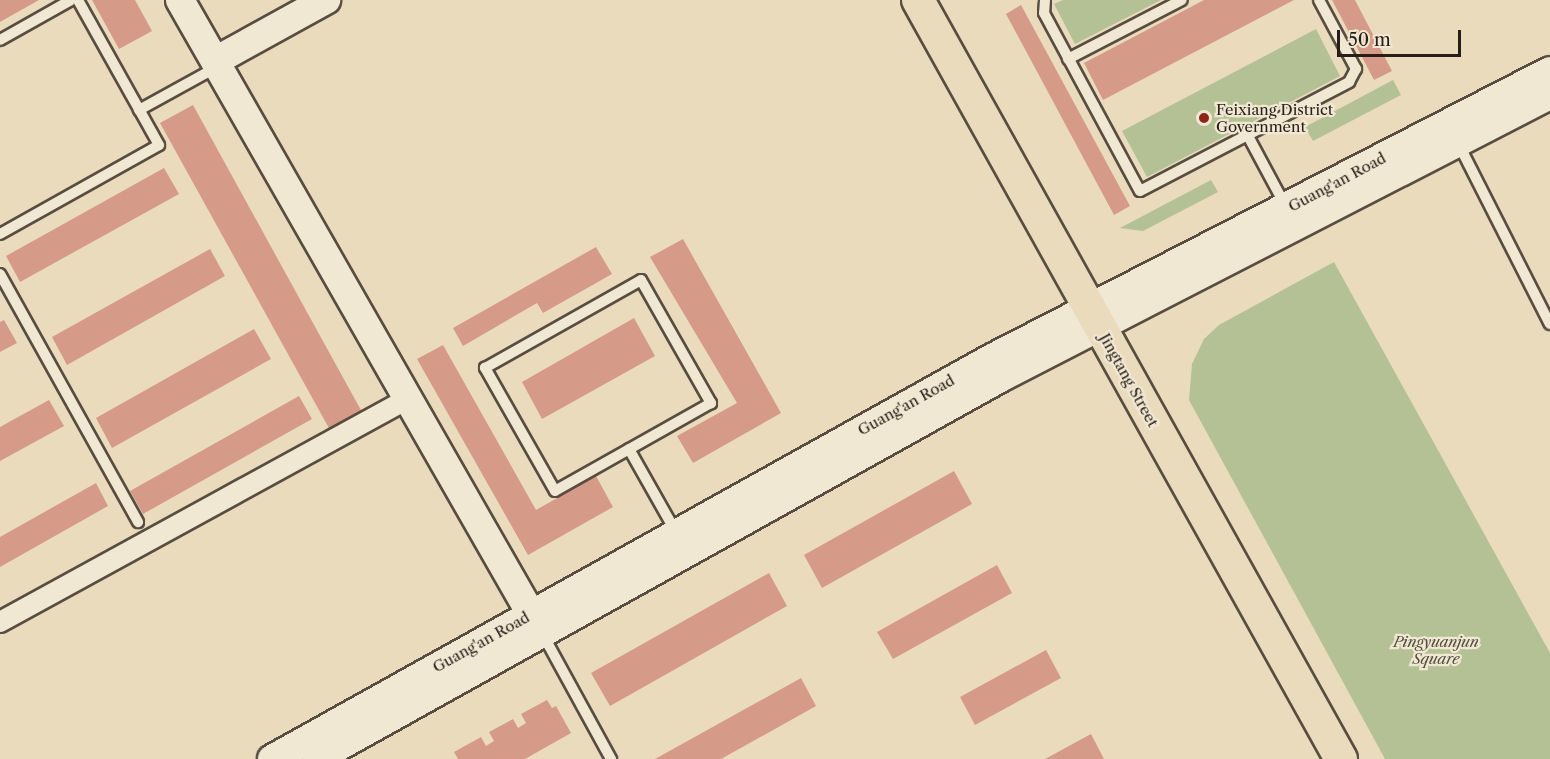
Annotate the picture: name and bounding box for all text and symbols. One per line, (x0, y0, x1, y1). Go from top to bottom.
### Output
scale bar (1340, 18, 1464, 56)
text: 50 m (1348, 29, 1391, 51)
place label: Feixiang District Government (1216, 100, 1333, 135)
marker: Feixiang District Government (1197, 111, 1211, 125)
street label: Guang'an Road (1285, 149, 1389, 215)
street label: Jingtang Street (1096, 330, 1162, 430)
street label: Guang'an Road (854, 371, 958, 439)
street label: Guang'an Road (429, 608, 533, 676)
park label: Pingyuanjun Square (1393, 632, 1479, 667)

